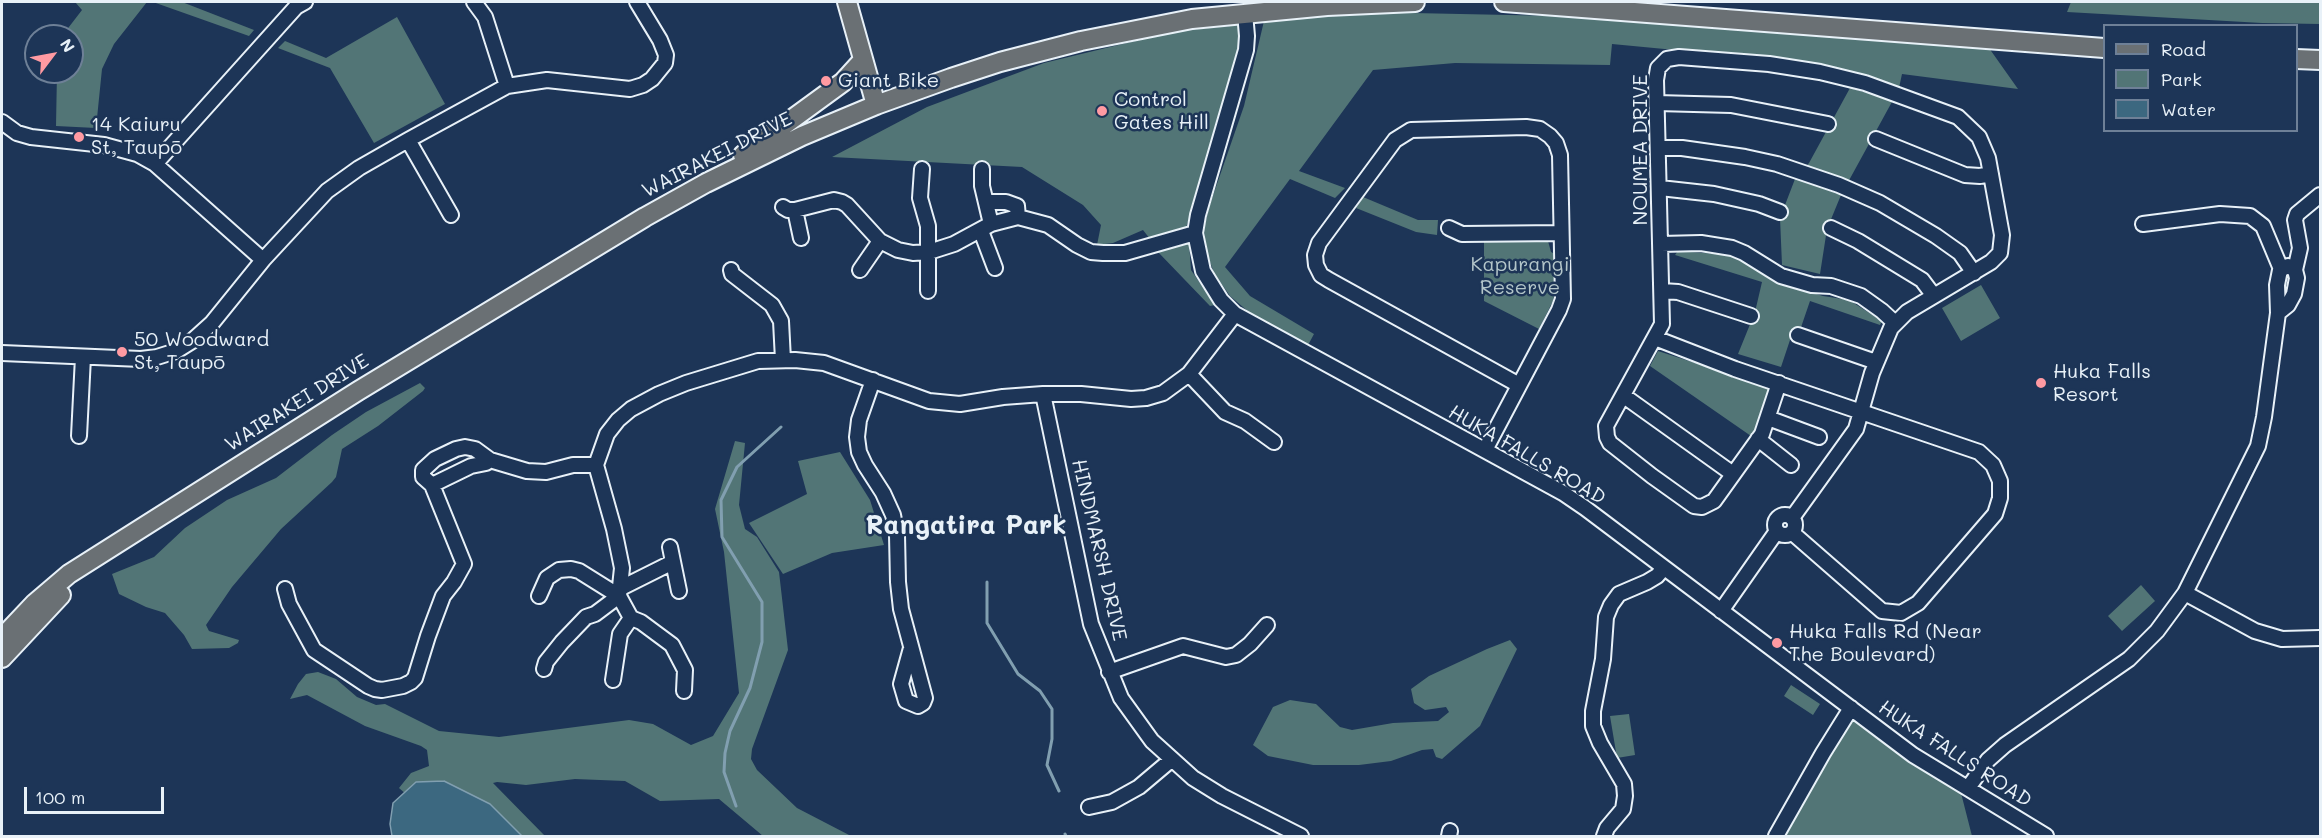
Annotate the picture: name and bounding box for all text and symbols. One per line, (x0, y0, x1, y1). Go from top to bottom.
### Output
north arrow (24, 24, 84, 84)
legend (2103, 24, 2298, 132)
text: N (56, 35, 80, 56)
text: Road (2161, 37, 2206, 61)
text: Park (2161, 67, 2202, 91)
place label: Giant Bike (838, 69, 939, 93)
marker: Giant Bike (819, 74, 833, 88)
street label: NOUMEA DRIVE (1629, 74, 1653, 226)
place label: Control Gates Hill (1114, 88, 1209, 135)
text: Water (2161, 97, 2216, 121)
marker: Control Gates Hill (1095, 104, 1109, 118)
street label: WAIRAKEI DRIVE (638, 107, 796, 203)
place label: 14 Kaiuru St, Taupō (91, 113, 182, 160)
marker: 14 Kaiuru St, Taupō (72, 130, 86, 144)
park label: Kapurangi Reserve (1470, 253, 1570, 300)
place label: 50 Woodward St, Taupō (134, 328, 269, 375)
marker: 50 Woodward St, Taupō (115, 345, 129, 359)
street label: WAIRAKEI DRIVE (221, 349, 373, 457)
place label: Huka Falls Resort (2053, 360, 2151, 407)
marker: Huka Falls Resort (2034, 376, 2048, 390)
street label: HUKA FALLS ROAD (1444, 400, 1610, 510)
street label: HINDMARSH DRIVE (1066, 457, 1132, 643)
district label: Rangatira Park (866, 510, 1066, 542)
place label: Huka Falls Rd (Near The Boulevard) (1789, 620, 1982, 667)
marker: Huka Falls Rd (Near The Boulevard) (1770, 636, 1784, 650)
street label: HUKA FALLS ROAD (1874, 696, 2036, 812)
scale bar (27, 775, 166, 813)
text: 100 m (35, 785, 85, 809)

